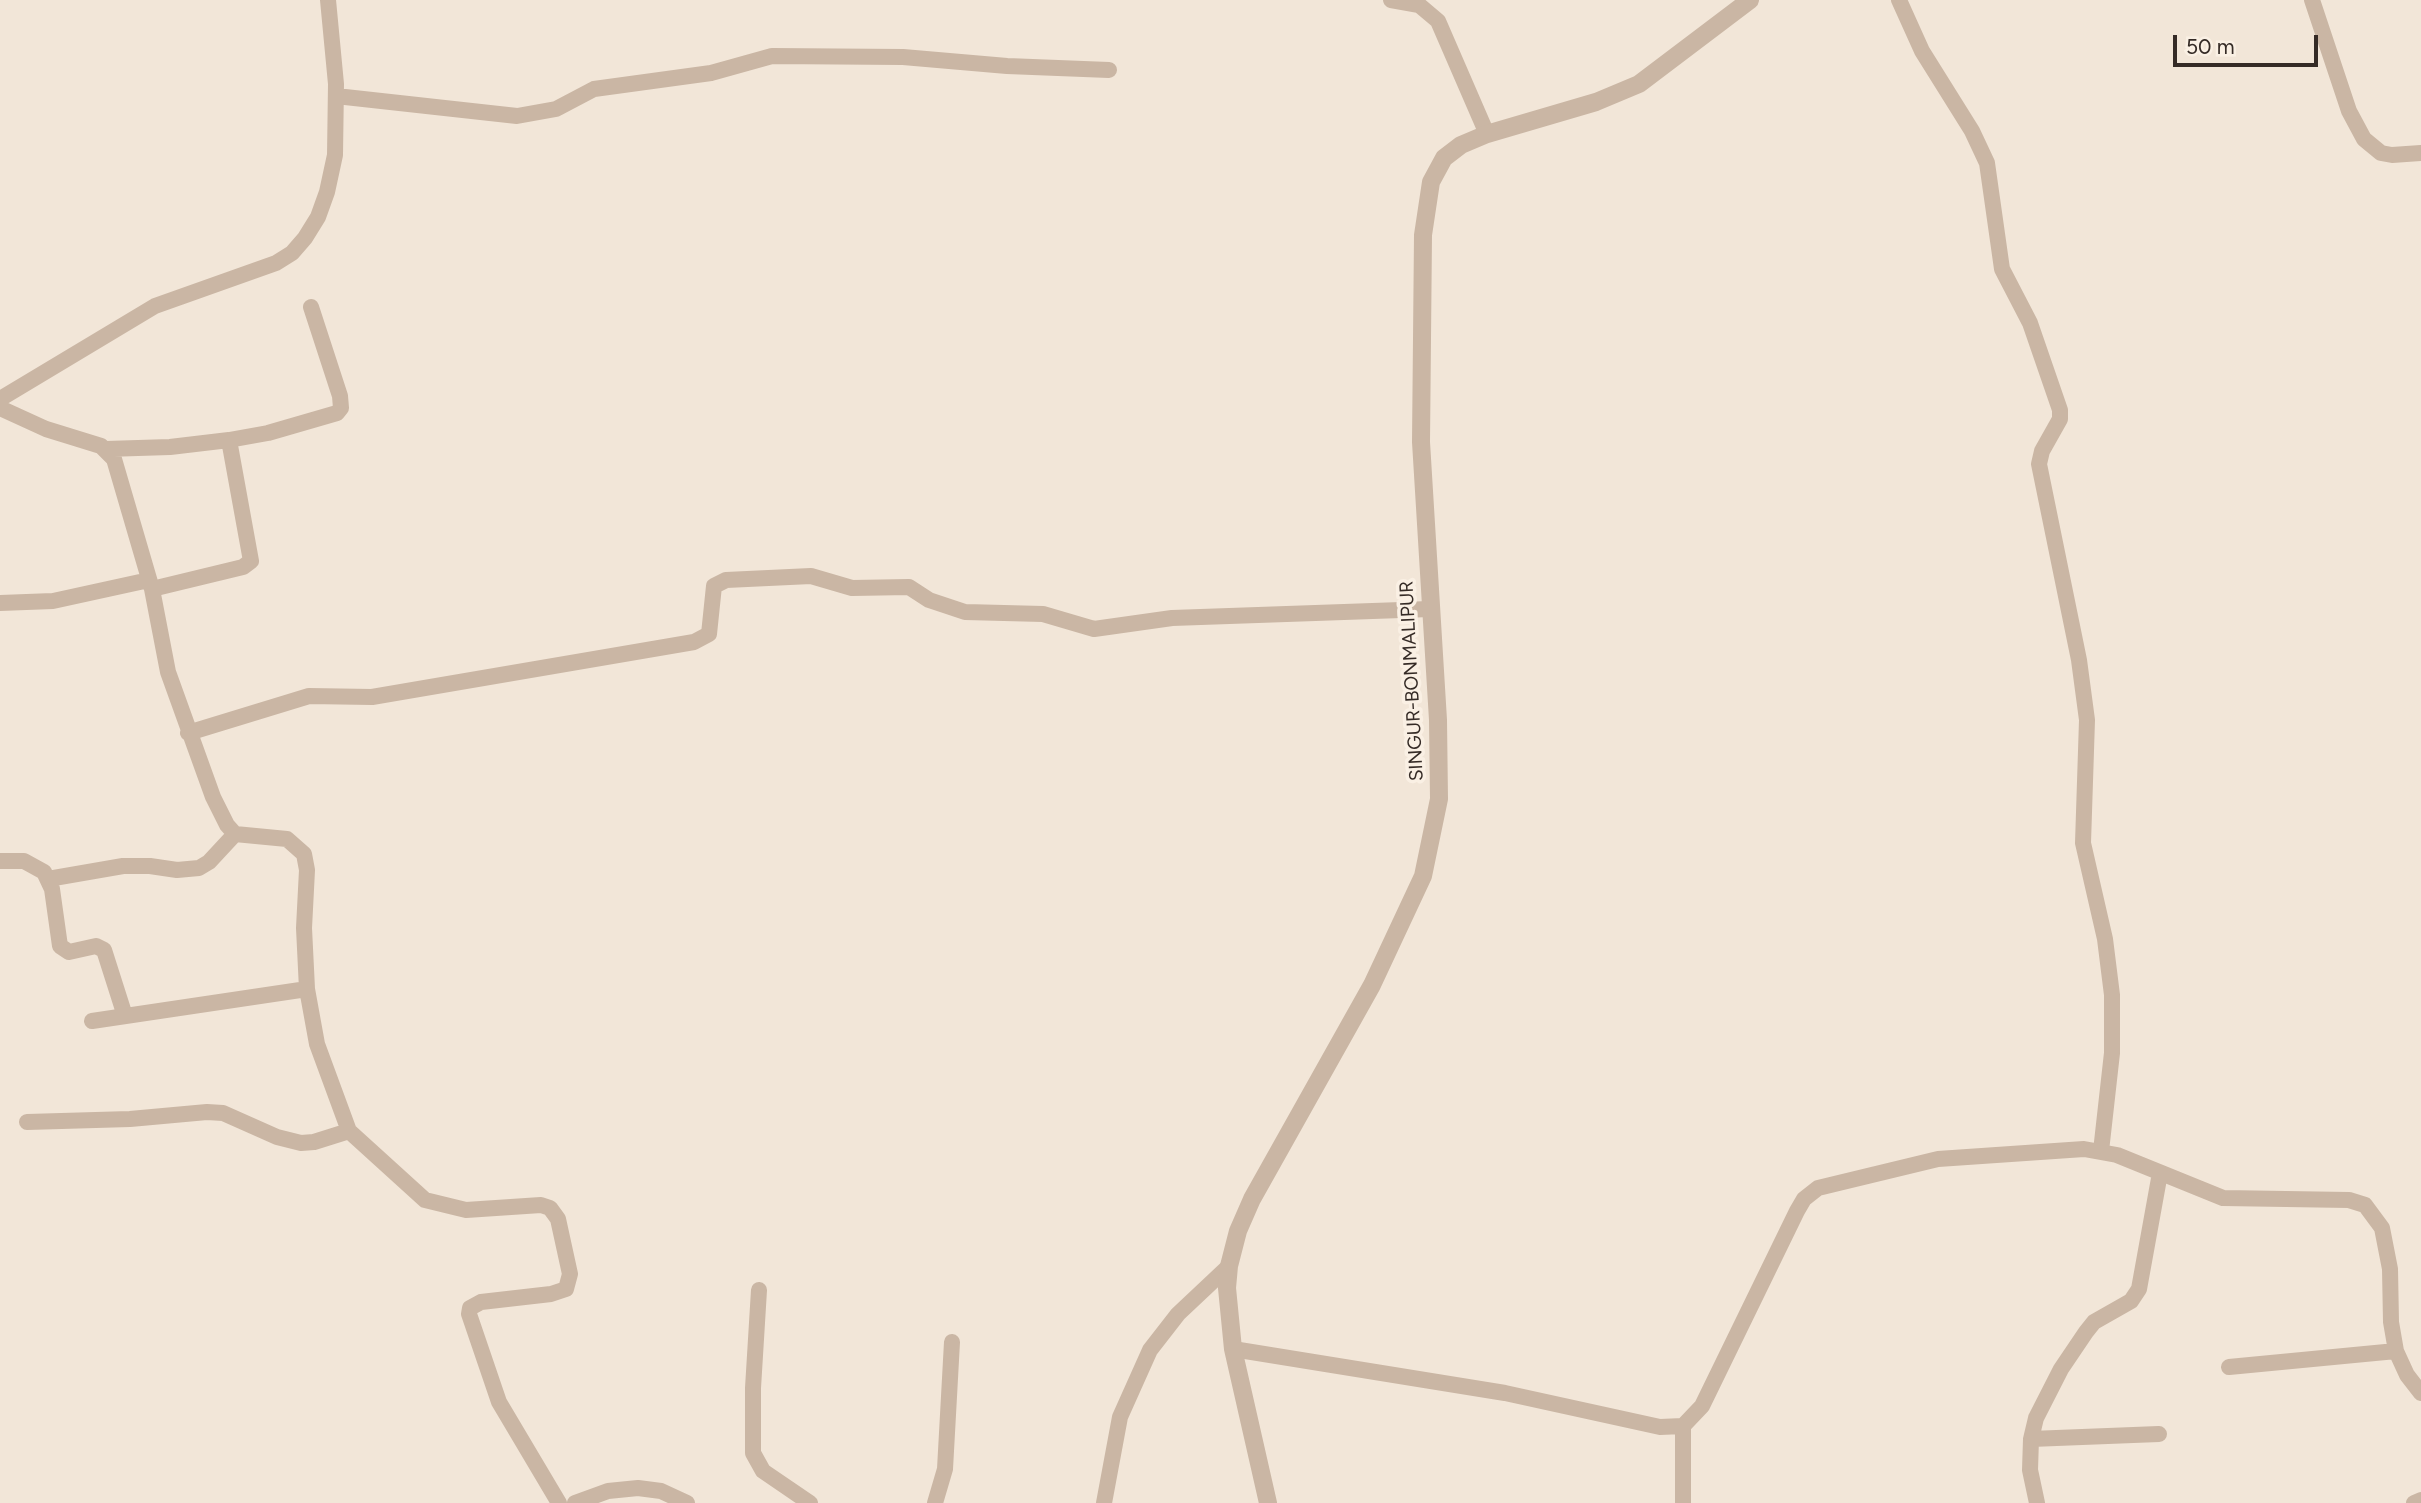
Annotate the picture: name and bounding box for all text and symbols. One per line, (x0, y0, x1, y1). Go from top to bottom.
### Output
scale bar (2176, 21, 2321, 65)
text: 50 m (2186, 34, 2235, 59)
street label: SINGUR-BONMALIPUR (1395, 580, 1429, 782)

